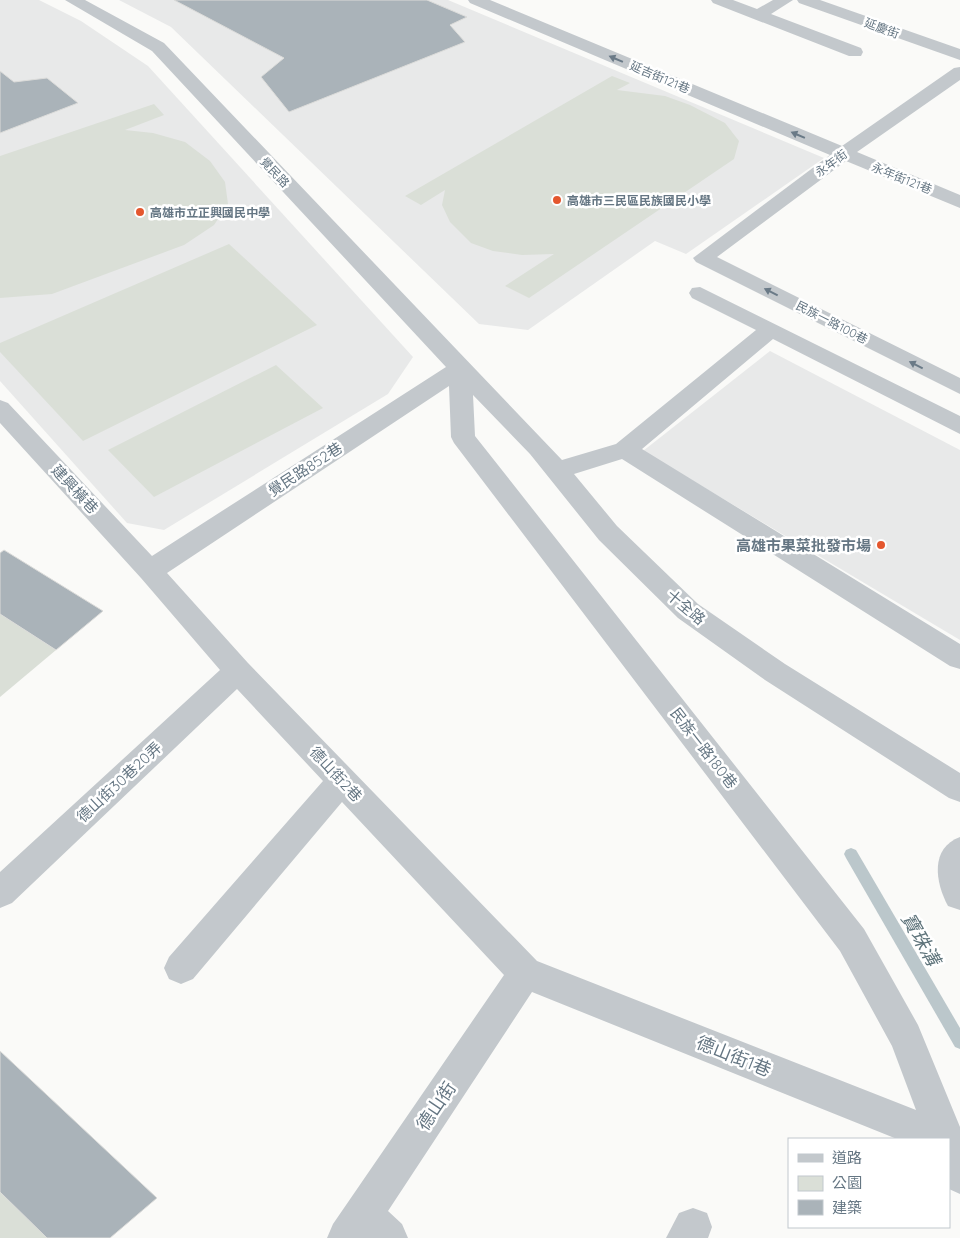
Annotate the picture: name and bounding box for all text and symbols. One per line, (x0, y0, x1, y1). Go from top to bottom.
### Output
street label: 延慶街 (863, 15, 901, 41)
one-way arrow (609, 54, 623, 62)
street label: 延吉街121巷 (628, 58, 692, 96)
one-way arrow (791, 131, 805, 139)
street label: 永年街 (812, 146, 850, 180)
street label: 覺民路 (257, 154, 293, 190)
street label: 永年街121巷 (870, 159, 934, 197)
place label: 高雄市三民區民族國民小學 (567, 193, 711, 208)
marker: 高雄市三民區民族國民小學 (551, 194, 563, 206)
place label: 高雄市立正興國民中學 (150, 205, 270, 220)
marker: 高雄市立正興國民中學 (134, 206, 146, 218)
one-way arrow (764, 288, 778, 296)
street label: 民族一路100巷 (794, 297, 870, 347)
one-way arrow (909, 361, 924, 369)
street label: 覺民路852巷 (264, 438, 346, 500)
street label: 建興橫巷 (48, 461, 102, 517)
place label: 高雄市果菜批發市場 (736, 536, 871, 555)
marker: 高雄市果菜批發市場 (875, 539, 887, 551)
street label: 十全路 (663, 585, 709, 629)
street label: 民族一路180巷 (666, 704, 742, 792)
street label: 德山街30巷20弄 (73, 738, 165, 826)
street label: 德山街2巷 (306, 743, 366, 805)
water label: 寶珠溝 (896, 908, 947, 972)
street label: 德山街1巷 (693, 1031, 775, 1081)
street label: 德山街 (411, 1077, 461, 1135)
legend (788, 1138, 950, 1228)
text: 道路 (832, 1148, 862, 1167)
text: 公園 (832, 1173, 862, 1192)
text: 建築 (832, 1198, 862, 1217)

